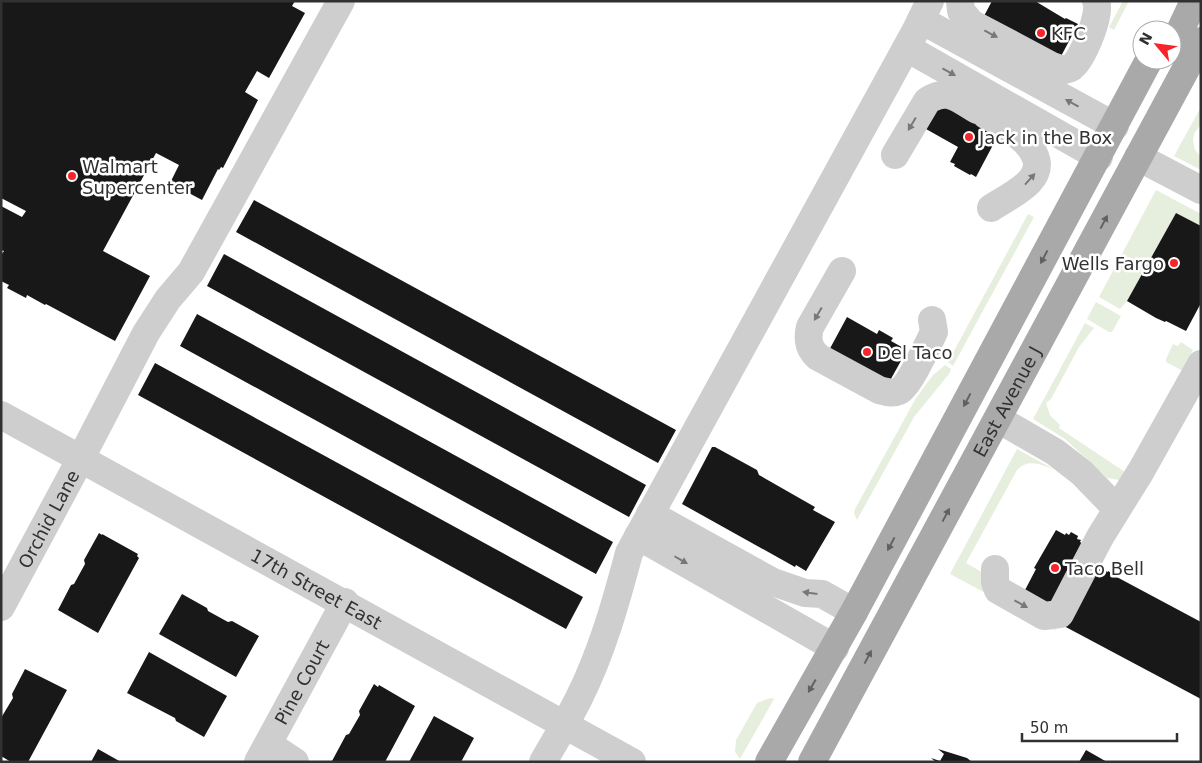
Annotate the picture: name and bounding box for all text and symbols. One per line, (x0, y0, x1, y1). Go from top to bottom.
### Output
north arrow (1132, 20, 1182, 70)
place label: KFC (1051, 23, 1086, 44)
marker: KFC (1035, 27, 1047, 39)
one-way arrow (984, 30, 999, 38)
text: N (1136, 30, 1155, 48)
one-way arrow (942, 68, 956, 76)
one-way arrow (1064, 99, 1079, 107)
one-way arrow (908, 118, 917, 131)
place label: Jack in the Box (978, 127, 1113, 148)
marker: Jack in the Box (963, 131, 975, 143)
place label: Walmart Supercenter (82, 156, 193, 198)
marker: Walmart Supercenter (66, 170, 78, 182)
one-way arrow (1024, 174, 1036, 186)
one-way arrow (1100, 214, 1108, 229)
one-way arrow (1040, 250, 1048, 265)
place label: Wells Fargo (1062, 253, 1164, 274)
marker: Wells Fargo (1168, 257, 1180, 269)
one-way arrow (813, 307, 822, 320)
place label: Del Taco (877, 342, 953, 363)
street label: East Avenue J (968, 342, 1045, 460)
marker: Del Taco (861, 346, 873, 358)
one-way arrow (963, 393, 971, 408)
street label: Orchid Lane (13, 466, 83, 572)
one-way arrow (942, 507, 950, 522)
one-way arrow (887, 537, 895, 551)
street label: 17th Street East (247, 544, 386, 633)
one-way arrow (674, 555, 687, 564)
place label: Taco Bell (1064, 558, 1144, 579)
marker: Taco Bell (1049, 562, 1061, 574)
one-way arrow (802, 589, 818, 597)
one-way arrow (1014, 600, 1028, 608)
street label: Pine Court (270, 636, 333, 728)
one-way arrow (864, 650, 872, 665)
one-way arrow (808, 680, 817, 693)
scale bar (1022, 710, 1177, 742)
text: 50 m (1030, 719, 1068, 737)

